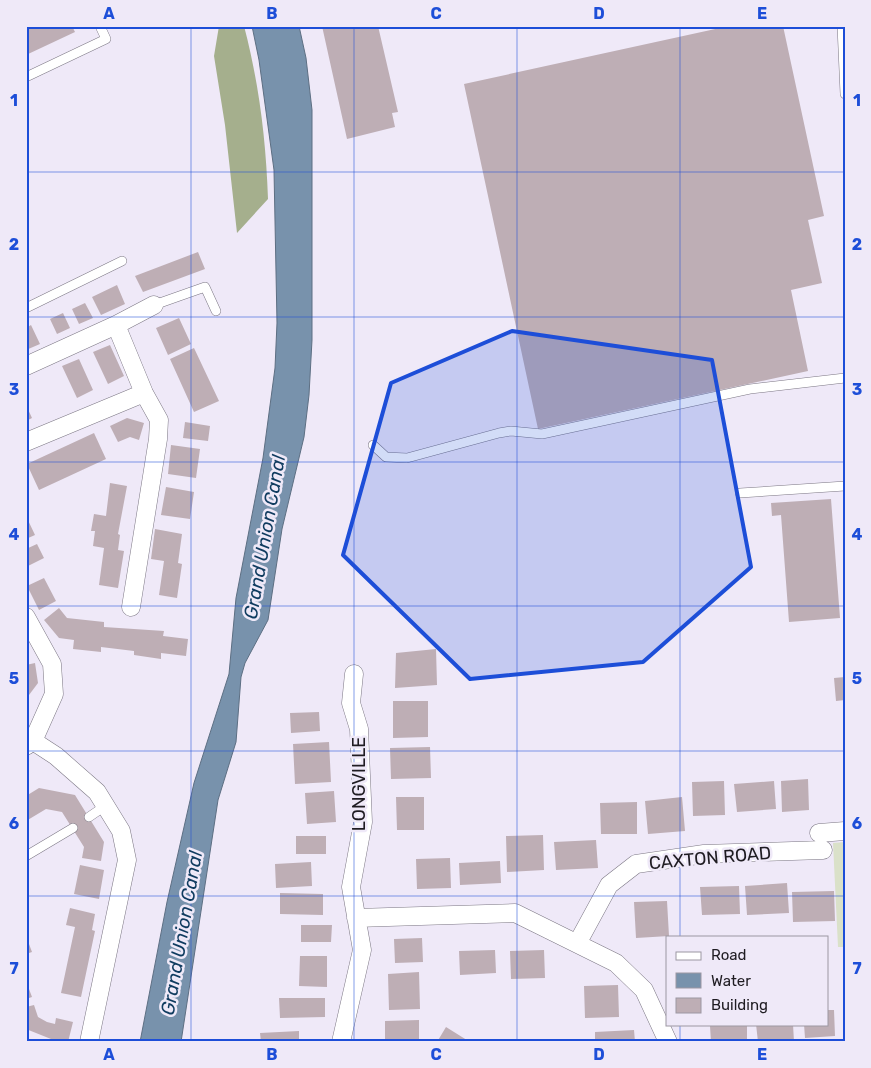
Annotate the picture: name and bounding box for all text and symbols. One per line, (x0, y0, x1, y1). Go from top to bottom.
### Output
text: A (103, 4, 115, 23)
text: B (266, 4, 278, 23)
text: C (430, 4, 442, 23)
text: D (593, 4, 605, 23)
text: E (757, 4, 767, 23)
text: 1 (10, 91, 18, 110)
text: 1 (853, 91, 861, 110)
text: 2 (9, 235, 19, 254)
text: 2 (852, 235, 862, 254)
text: 3 (9, 380, 19, 399)
text: 3 (852, 380, 862, 399)
water label: Grand Union Canal (239, 453, 290, 621)
text: 4 (9, 525, 20, 544)
text: 4 (852, 525, 863, 544)
text: 5 (9, 669, 19, 688)
text: 5 (852, 669, 862, 688)
street label: LONGVILLE (348, 737, 370, 831)
text: 6 (9, 814, 19, 833)
text: 6 (852, 814, 862, 833)
street label: CAXTON ROAD (648, 842, 772, 874)
water label: Grand Union Canal (156, 849, 207, 1017)
legend (666, 936, 828, 1026)
text: Road (711, 946, 747, 964)
text: 7 (9, 959, 19, 978)
text: 7 (852, 959, 862, 978)
text: Water (711, 972, 751, 990)
text: Building (711, 996, 768, 1014)
text: A (103, 1045, 115, 1064)
text: B (266, 1045, 278, 1064)
text: C (430, 1045, 442, 1064)
text: D (593, 1045, 605, 1064)
text: E (757, 1045, 767, 1064)

